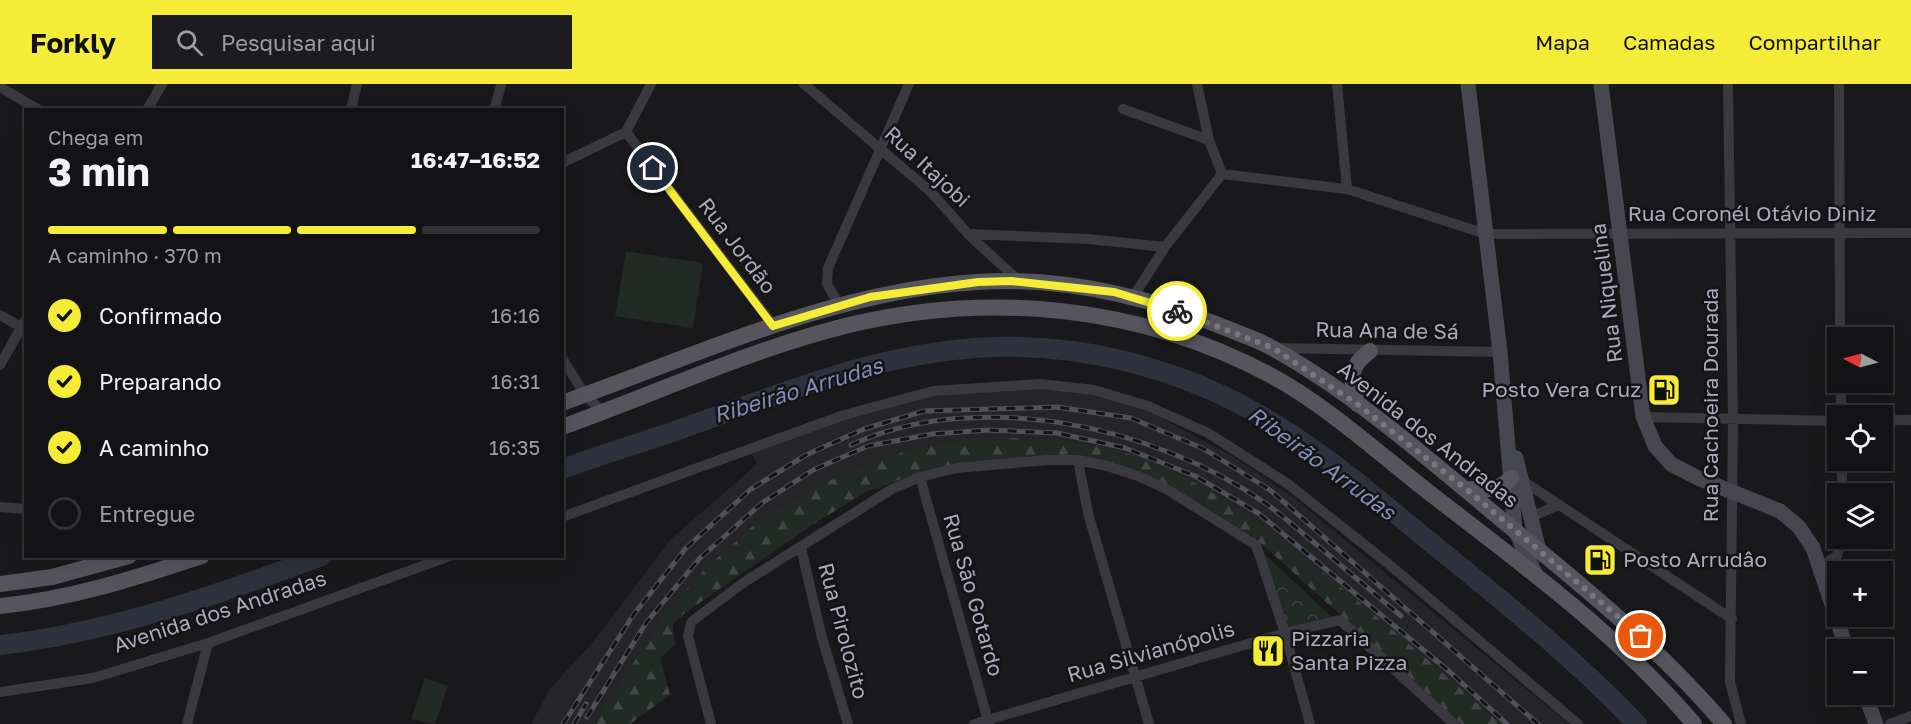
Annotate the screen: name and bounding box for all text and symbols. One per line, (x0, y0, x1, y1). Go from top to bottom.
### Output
search box (152, 15, 572, 69)
text: Forkly (30, 26, 116, 59)
icon: search (173, 26, 206, 59)
text: Pesquisar aqui (221, 29, 376, 56)
text: Mapa (1535, 29, 1590, 55)
text: Camadas (1623, 29, 1715, 55)
text: Compartilhar (1748, 29, 1881, 55)
street label: Rua Itajobi (880, 120, 976, 212)
text: Chega em (48, 125, 143, 149)
pin (627, 142, 678, 193)
text: 16:47–16:52 (411, 146, 540, 173)
text: 3 min (48, 148, 150, 195)
icon: home (636, 151, 669, 184)
street label: Rua Jordão (693, 192, 782, 298)
street label: Rua Coronél Otávio Diniz (1628, 200, 1876, 226)
street label: Rua Niquelina (1585, 222, 1627, 364)
text: A caminho · 370 m (48, 243, 222, 267)
courier (1147, 281, 1207, 341)
street label: Rua Cachoeira Dourada (1697, 288, 1723, 522)
icon: bike (1161, 295, 1194, 328)
icon: check (48, 299, 81, 332)
text: Confirmado (99, 302, 222, 329)
text: 16:16 (490, 303, 540, 327)
street label: Rua Ana de Sá (1315, 316, 1459, 344)
north arrow (1827, 327, 1893, 393)
map controls (1827, 327, 1893, 705)
water label: Ribeirão Arrudas (710, 351, 887, 428)
street label: Avenida dos Andradas (1333, 355, 1524, 513)
icon: check (48, 365, 81, 398)
text: Preparando (99, 368, 222, 395)
text: 16:31 (491, 369, 540, 393)
fuel station icon: Posto Vera Cruz (1646, 372, 1682, 408)
place label: Posto Vera Cruz (1482, 376, 1641, 402)
water label: Ribeirão Arrudas (1243, 400, 1402, 526)
button: locate (1827, 405, 1893, 471)
icon: check (48, 431, 81, 464)
text: A caminho (99, 434, 209, 461)
text: 16:35 (489, 435, 540, 459)
button: layers (1827, 483, 1893, 549)
text: Entregue (99, 500, 195, 527)
street label: Rua São Gotardo (938, 510, 1010, 679)
fuel station icon: Posto Arrudâo (1582, 542, 1618, 578)
place label: Posto Arrudâo (1623, 546, 1767, 572)
street label: Rua Pirolozito (813, 560, 875, 702)
button: + (1827, 561, 1893, 627)
street label: Avenida dos Andradas (110, 564, 329, 658)
pin (1615, 610, 1666, 661)
street label: Rua Silvianópolis (1064, 615, 1237, 687)
icon: bag (1624, 619, 1657, 652)
place label: Pizzaria Santa Pizza (1291, 625, 1407, 675)
restaurant icon: Pizzaria Santa Pizza (1250, 633, 1286, 669)
button: − (1827, 639, 1893, 705)

